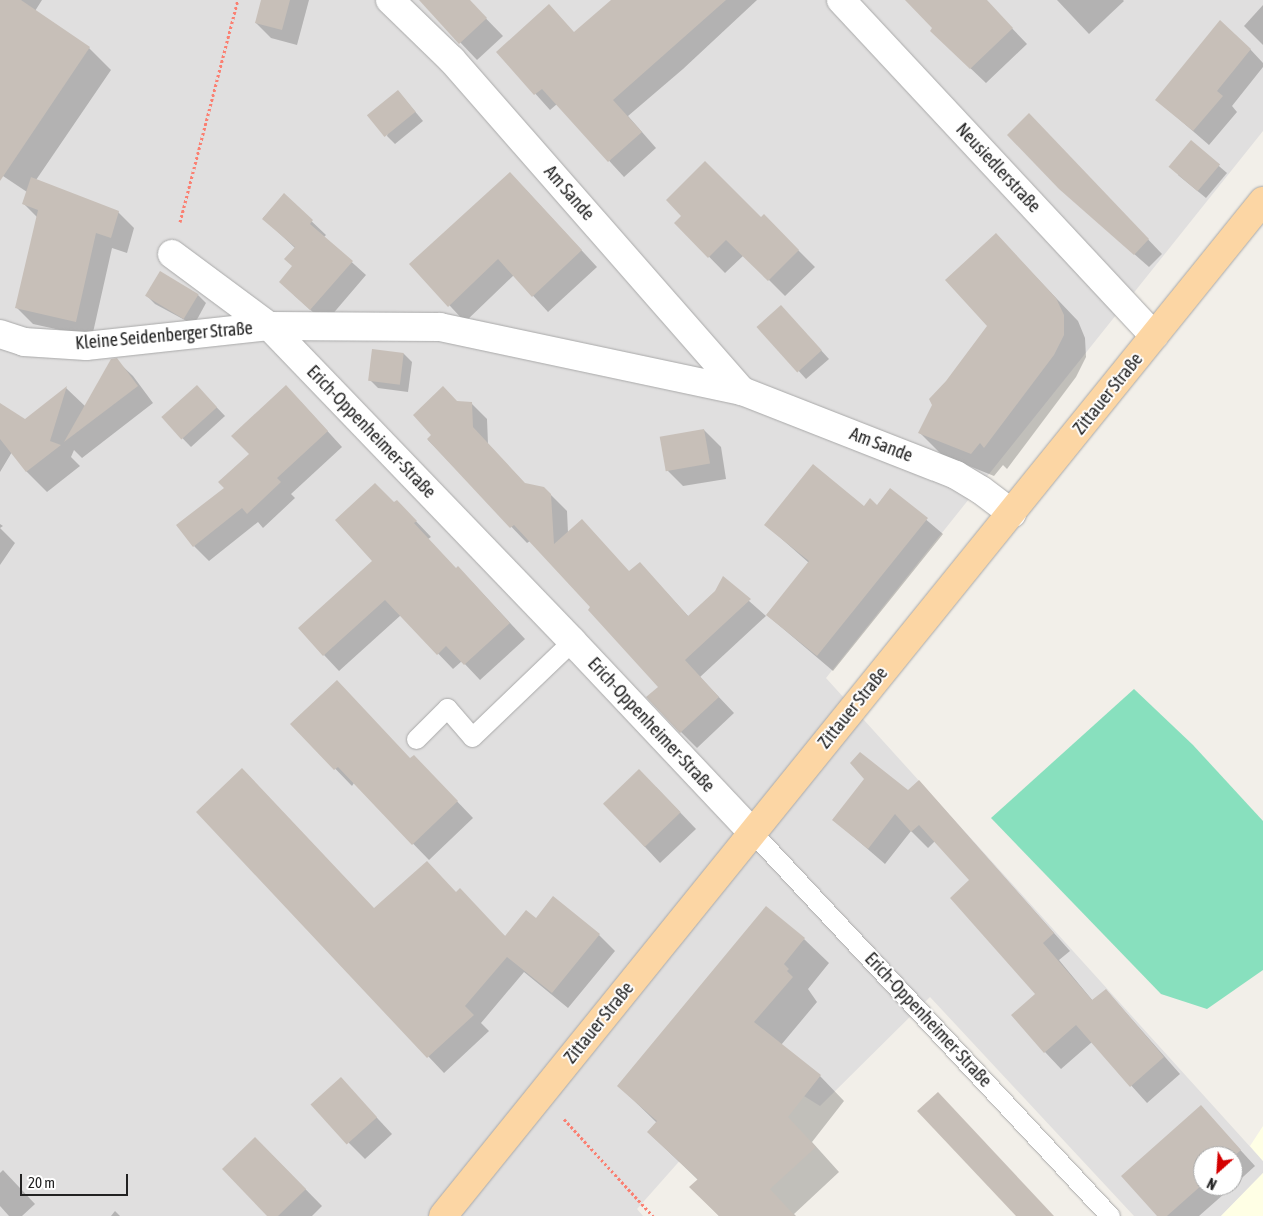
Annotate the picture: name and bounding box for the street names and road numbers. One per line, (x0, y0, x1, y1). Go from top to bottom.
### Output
street label: Neusiedlerstraße (951, 119, 1045, 217)
street label: Am Sande (539, 161, 599, 225)
street label: Kleine Seidenberger Straße (74, 317, 254, 355)
street label: Zittauer Straße (1069, 349, 1147, 439)
street label: Erich-Oppenheimer-Straße (302, 361, 440, 503)
street label: Am Sande (847, 423, 915, 467)
street label: Erich-Oppenheimer-Straße (583, 653, 719, 797)
street label: Zittauer Straße (814, 663, 892, 753)
street label: Erich-Oppenheimer-Straße (860, 948, 996, 1092)
street label: Zittauer Straße (560, 978, 638, 1068)

